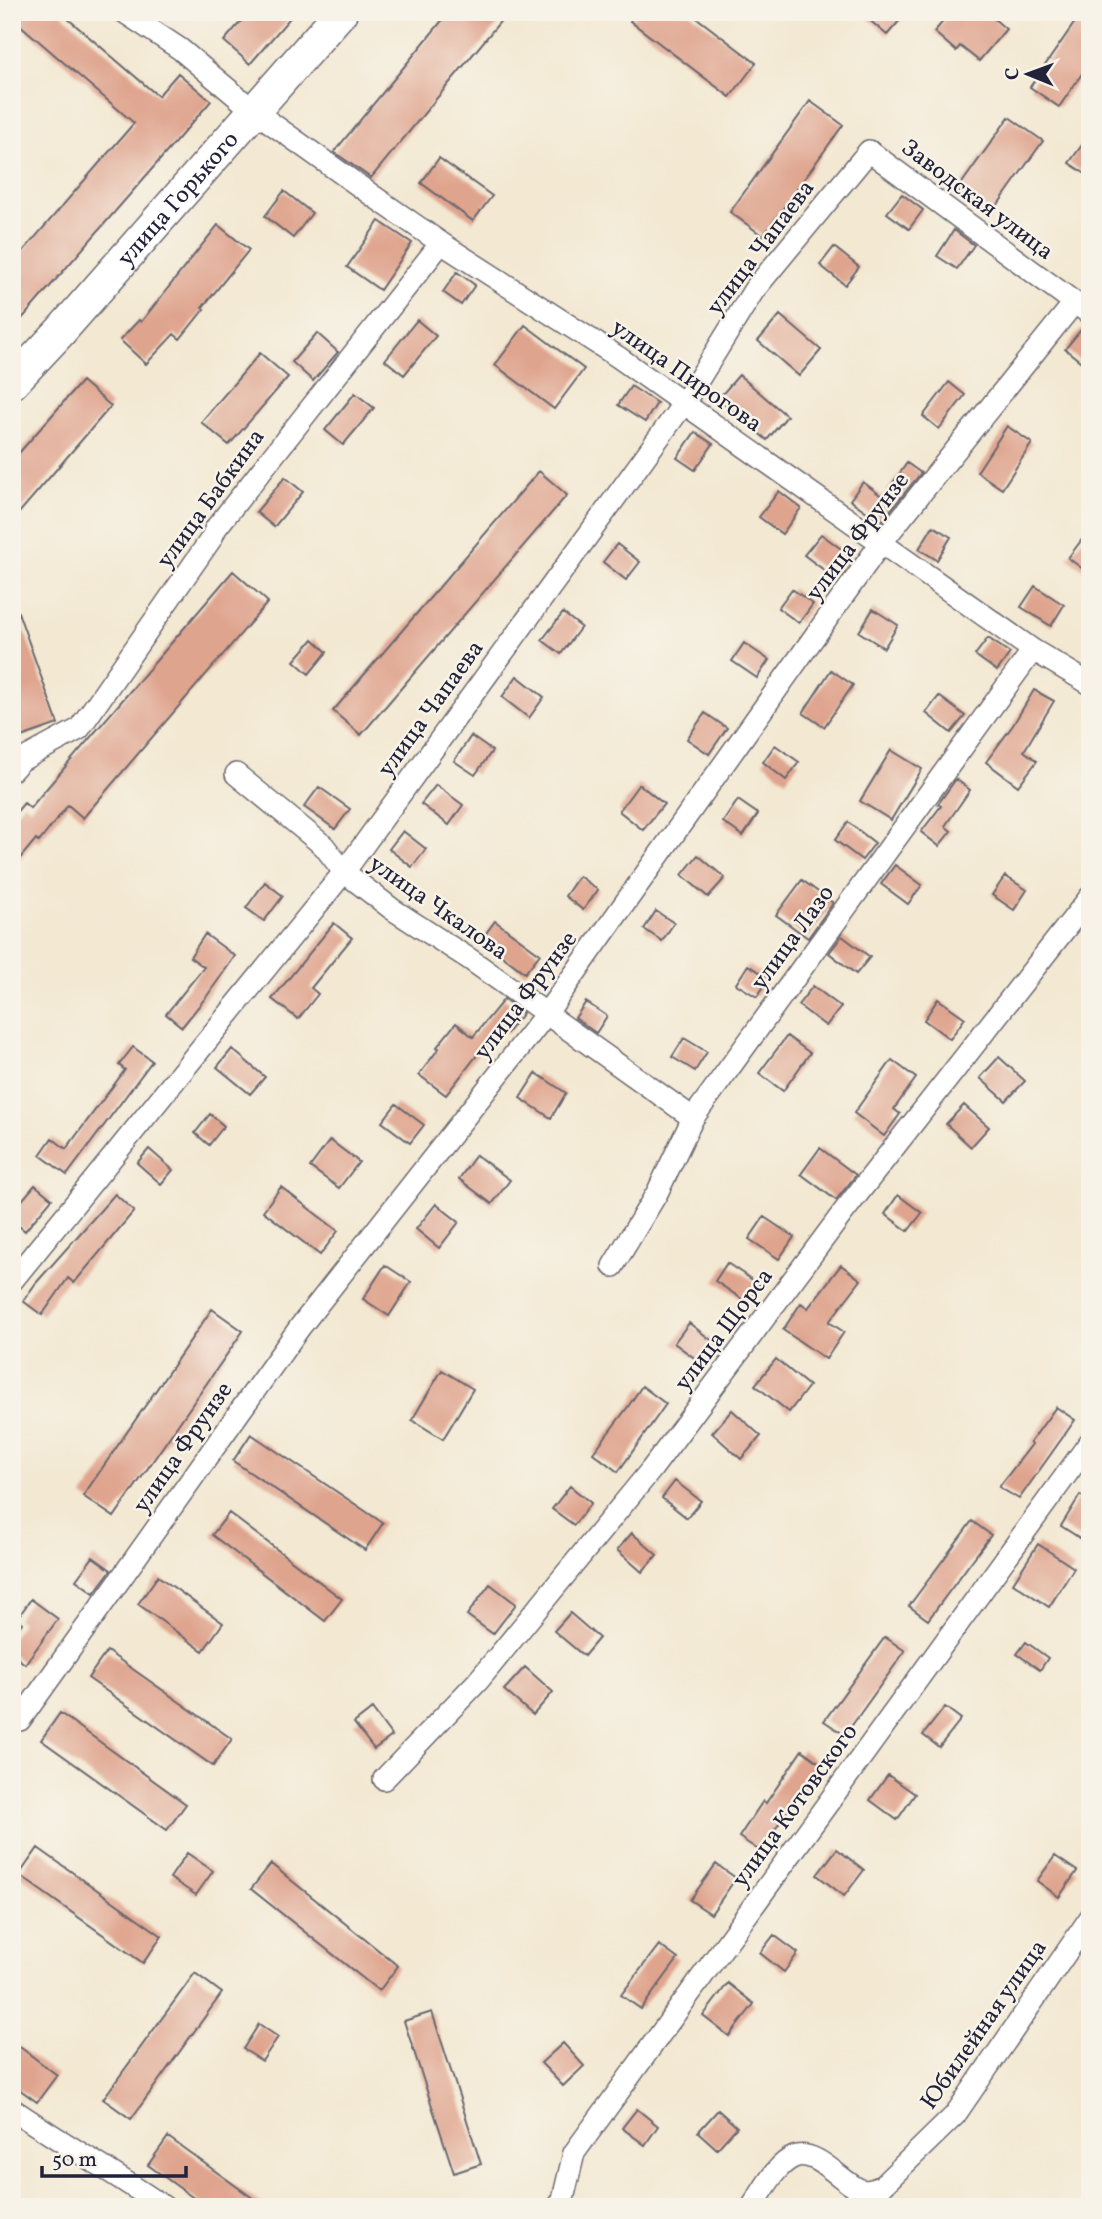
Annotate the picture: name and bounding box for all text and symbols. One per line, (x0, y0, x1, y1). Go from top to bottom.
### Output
north arrow (993, 38, 1064, 108)
text: С (1000, 67, 1026, 80)
street label: улица Горького (110, 125, 248, 275)
street label: Заводская улица (893, 132, 1060, 269)
street label: улица Чапаева (699, 173, 824, 323)
street label: улица Пирогова (603, 312, 768, 442)
street label: улица Бабкина (149, 422, 274, 576)
street label: улица Фрунзе (799, 466, 918, 609)
street label: улица Чапаева (370, 634, 493, 785)
street label: улица Чкалова (361, 848, 514, 969)
street label: улица Лазо (744, 878, 844, 998)
street label: улица Фрунзе (467, 925, 586, 1068)
street label: улица Щорса (667, 1262, 782, 1399)
street label: улица Фрунзе (126, 1375, 242, 1521)
street label: улица Котовского (724, 1717, 867, 1895)
street label: Юбилейная улица (913, 1933, 1056, 2117)
scale bar (42, 2135, 186, 2179)
text: 50 m (52, 2146, 97, 2175)

